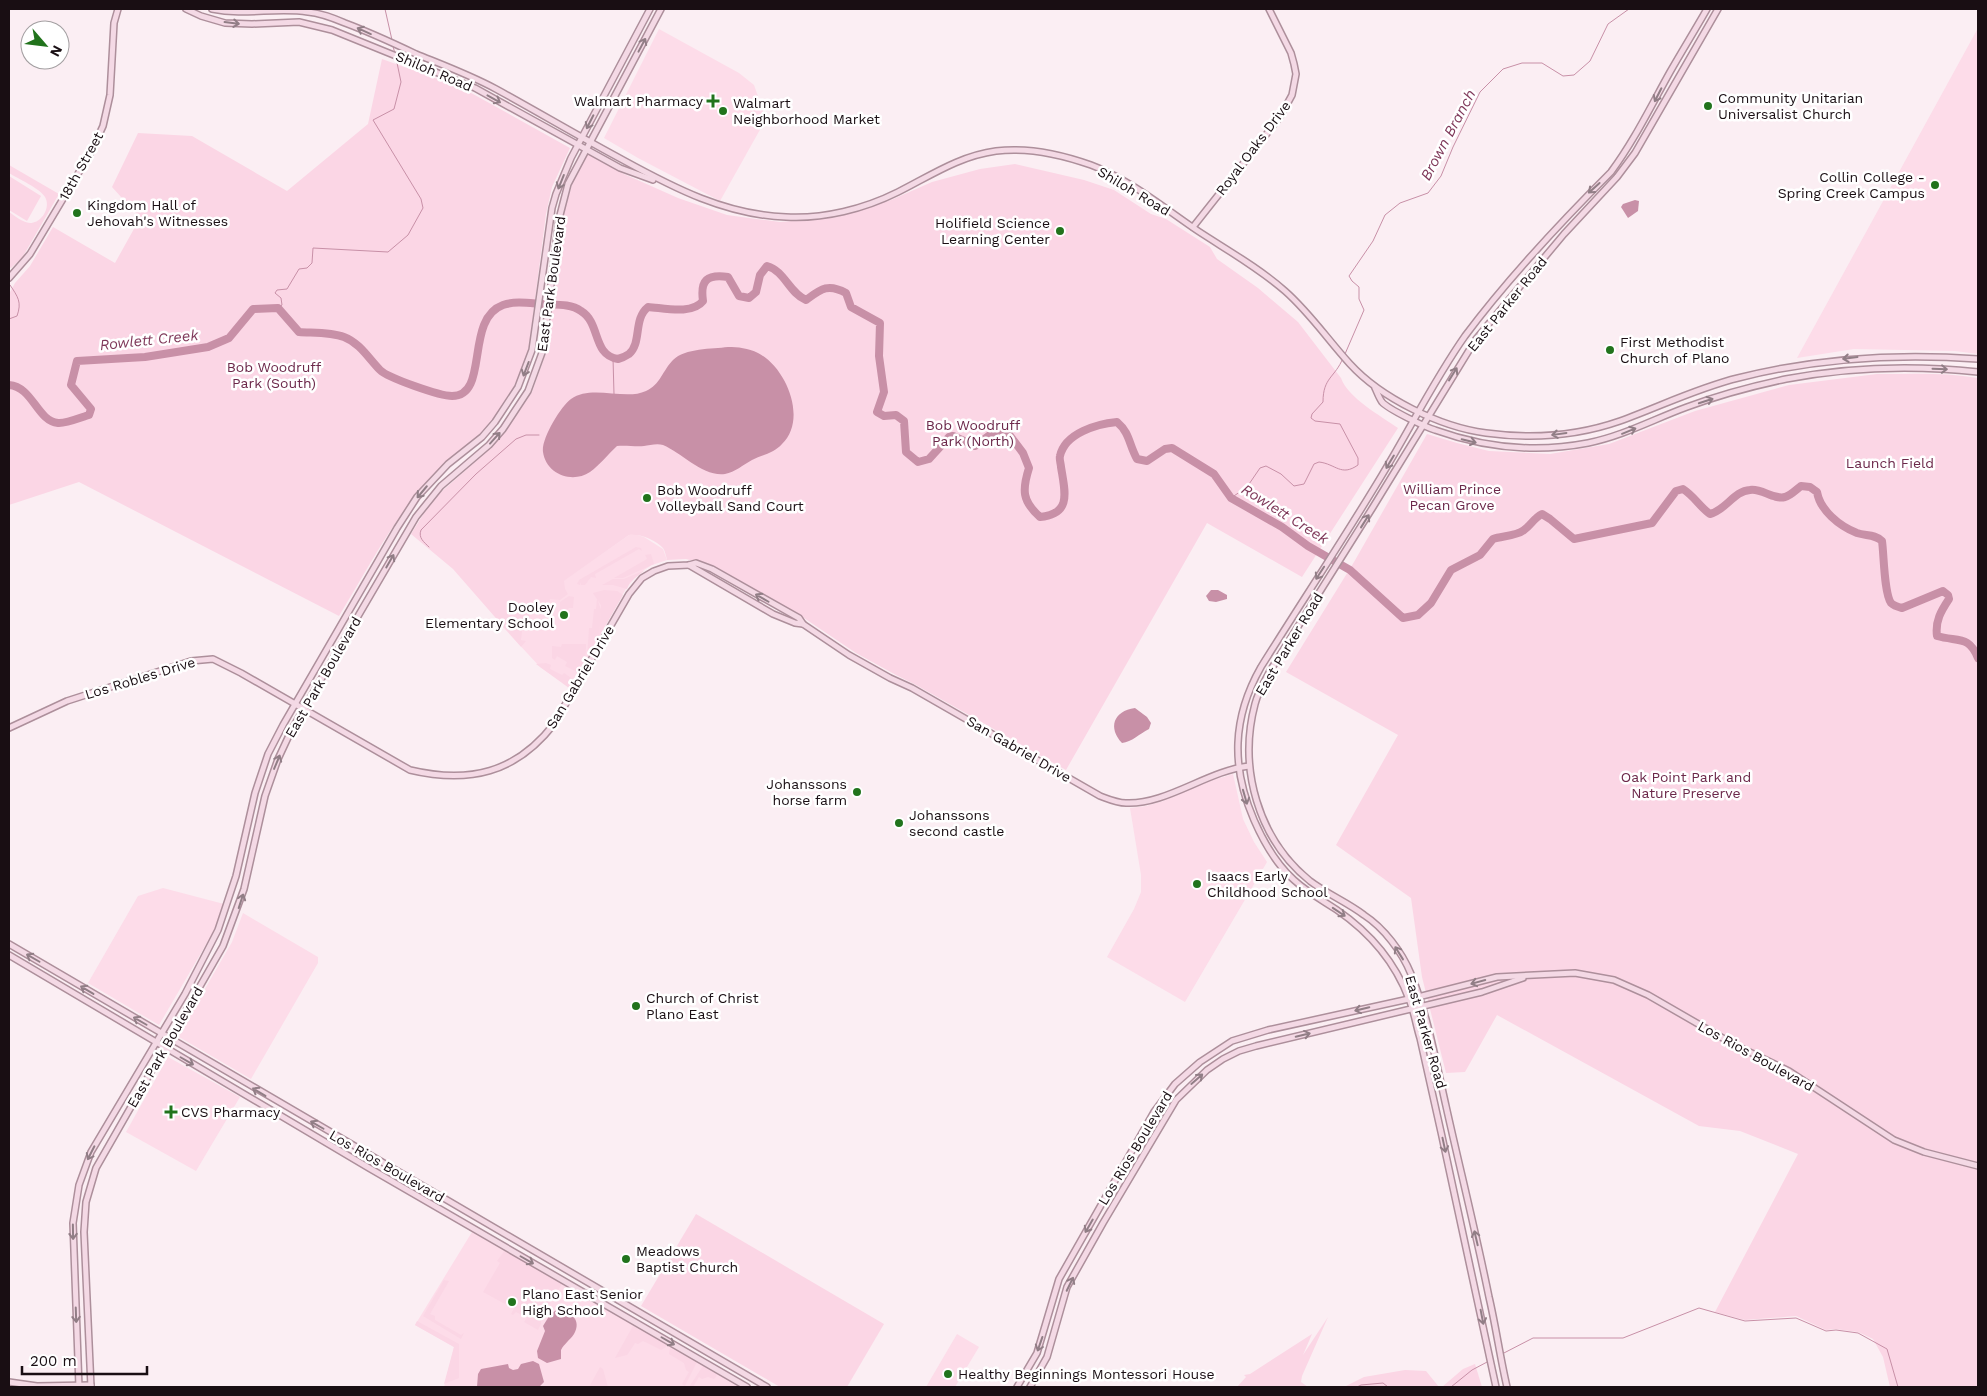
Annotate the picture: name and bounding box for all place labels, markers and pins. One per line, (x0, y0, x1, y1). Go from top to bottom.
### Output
place label: Community Unitarian Universalist Church (1718, 90, 1863, 122)
place label: Walmart Pharmacy (574, 93, 704, 109)
marker: Walmart Pharmacy (707, 95, 719, 107)
place label: Walmart Neighborhood Market (733, 95, 880, 127)
marker: Community Unitarian Universalist Church (1702, 100, 1714, 112)
marker: Walmart Neighborhood Market (717, 105, 729, 117)
place label: Collin College - Spring Creek Campus (1778, 169, 1925, 201)
marker: Collin College - Spring Creek Campus (1929, 179, 1941, 191)
place label: Kingdom Hall of Jehovah's Witnesses (87, 197, 228, 229)
marker: Kingdom Hall of Jehovah's Witnesses (71, 207, 83, 219)
place label: Holifield Science Learning Center (935, 215, 1050, 247)
marker: Holifield Science Learning Center (1054, 225, 1066, 237)
place label: First Methodist Church of Plano (1620, 334, 1729, 366)
marker: First Methodist Church of Plano (1604, 344, 1616, 356)
place label: Bob Woodruff Volleyball Sand Court (657, 482, 804, 514)
marker: Bob Woodruff Volleyball Sand Court (641, 492, 653, 504)
place label: Dooley Elementary School (425, 599, 555, 631)
marker: Dooley Elementary School (558, 609, 570, 621)
place label: Johanssons horse farm (766, 776, 847, 808)
marker: Johanssons horse farm (851, 786, 863, 798)
place label: Johanssons second castle (909, 807, 1004, 839)
marker: Johanssons second castle (893, 817, 905, 829)
place label: Isaacs Early Childhood School (1207, 868, 1328, 900)
marker: Isaacs Early Childhood School (1191, 878, 1203, 890)
place label: Church of Christ Plano East (646, 990, 759, 1022)
marker: Church of Christ Plano East (630, 1000, 642, 1012)
place label: CVS Pharmacy (181, 1104, 281, 1120)
marker: CVS Pharmacy (165, 1106, 177, 1118)
place label: Meadows Baptist Church (636, 1243, 738, 1275)
marker: Meadows Baptist Church (620, 1253, 632, 1265)
place label: Plano East Senior High School (522, 1286, 643, 1318)
marker: Plano East Senior High School (506, 1296, 518, 1308)
place label: Healthy Beginnings Montessori House (958, 1366, 1215, 1382)
marker: Healthy Beginnings Montessori House (942, 1368, 954, 1380)

